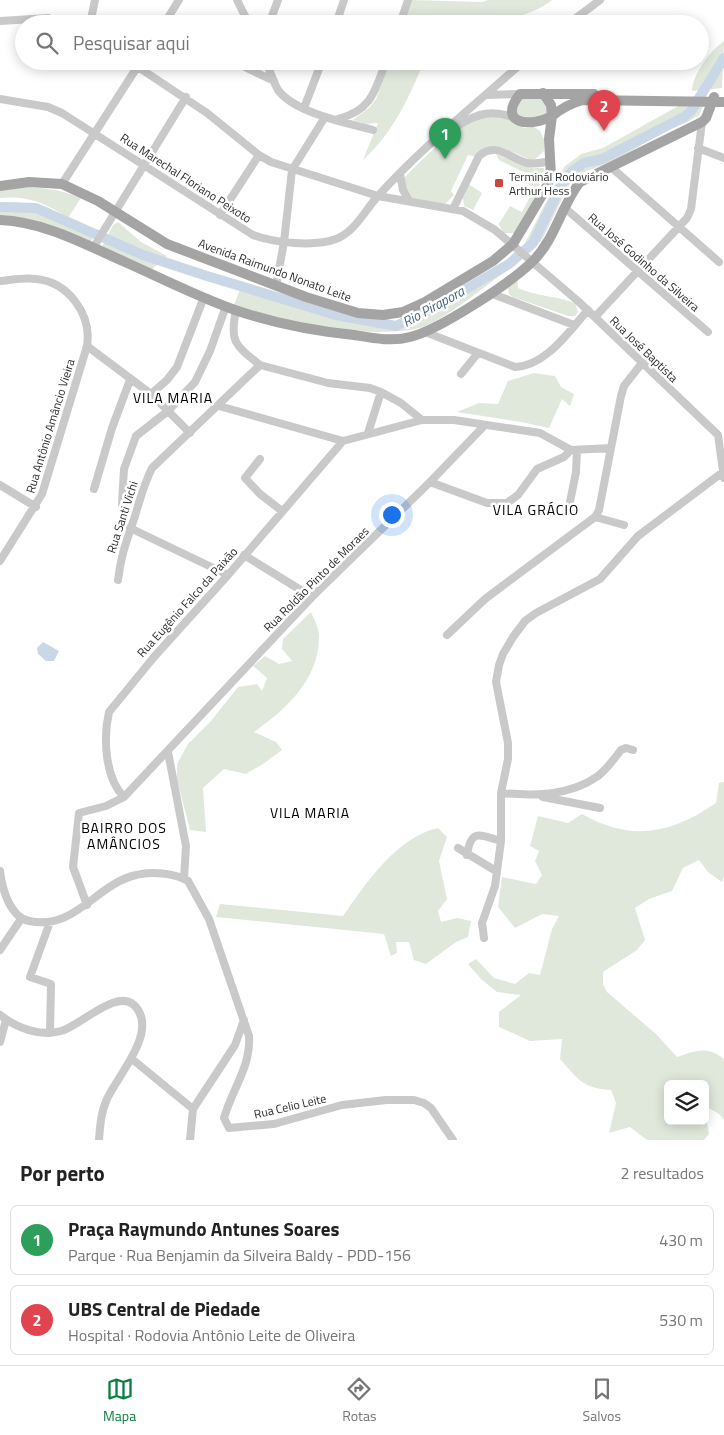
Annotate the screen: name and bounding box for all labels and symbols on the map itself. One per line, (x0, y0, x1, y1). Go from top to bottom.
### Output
pin: 2 (588, 90, 620, 131)
pin: 1 (429, 118, 461, 159)
street label: Rua Marechal Floriano Peixoto (117, 128, 255, 228)
place label: Terminál Rodoviário Arthur Hess (509, 167, 609, 200)
marker: Terminál Rodoviário Arthur Hess (493, 177, 505, 189)
street label: Rua José Godinho da Silveira (584, 208, 704, 316)
street label: Avenida Raimundo Nonato Leite (196, 233, 354, 307)
water label: Rio Pirapora (398, 280, 469, 332)
street label: Rua José Baptista (605, 311, 683, 387)
street label: Rua Antônio Amâncio Vieira (21, 357, 79, 495)
district label: VILA MARIA (133, 387, 213, 408)
street label: Rua Santi Vichi (101, 479, 143, 555)
district label: VILA GRÁCIO (493, 499, 579, 520)
your location (379, 502, 405, 528)
street label: Rua Roldão Pinto de Moraes (259, 522, 373, 636)
street label: Rua Eugênio Falco da Paixão (132, 543, 242, 661)
district label: VILA MARIA (270, 802, 350, 823)
district label: BAIRRO DOS AMÂNCIOS (81, 817, 167, 854)
street label: Rua Celio Leite (252, 1088, 328, 1124)

